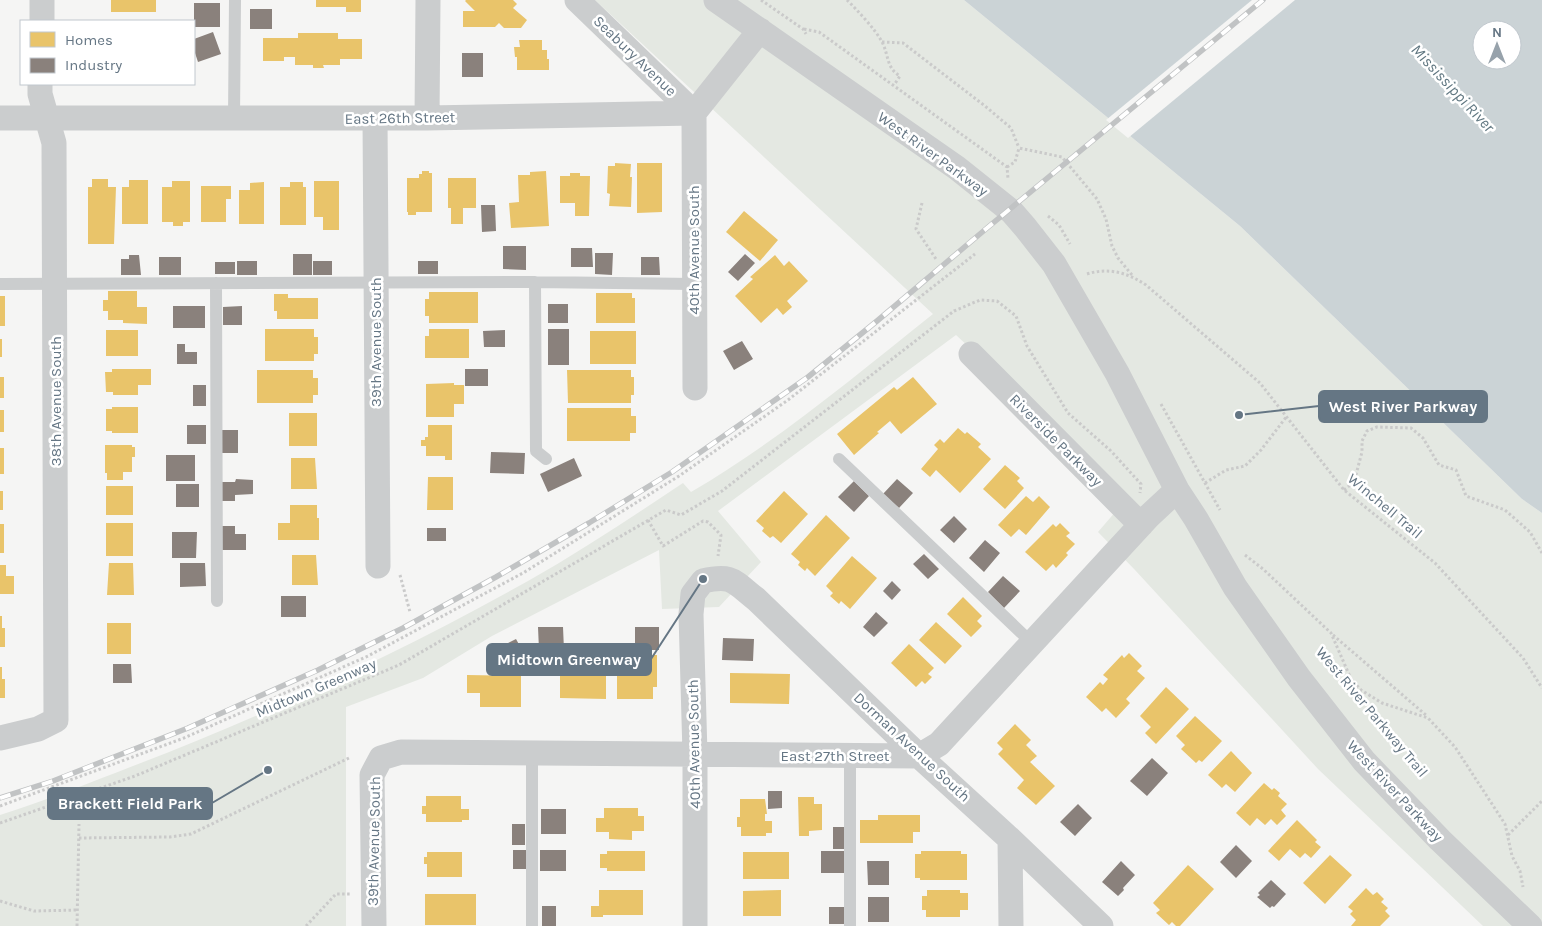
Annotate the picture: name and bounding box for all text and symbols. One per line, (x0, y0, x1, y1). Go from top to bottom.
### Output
street label: Seabury Avenue (590, 12, 680, 100)
legend (20, 20, 195, 85)
north arrow (1472, 20, 1522, 70)
text: N (1492, 24, 1502, 41)
text: Homes (65, 31, 113, 49)
water label: Mississippi River (1407, 40, 1499, 136)
text: Industry (65, 56, 122, 74)
street label: East 26th Street (345, 108, 456, 128)
street label: West River Parkway (874, 108, 992, 200)
street label: 40th Avenue South (685, 185, 703, 315)
street label: 39th Avenue South (367, 277, 385, 407)
street label: 38th Avenue South (47, 336, 65, 466)
street label: Riverside Parkway (1006, 390, 1106, 490)
callout: West River Parkway (1319, 391, 1487, 422)
text: West River Parkway (1329, 397, 1477, 416)
street label: Winchell Trail (1344, 469, 1426, 543)
street label: West River Parkway Trail (1312, 643, 1432, 781)
callout: Midtown Greenway (487, 644, 651, 675)
text: Midtown Greenway (497, 650, 641, 669)
street label: Midtown Greenway (253, 655, 379, 721)
street label: 40th Avenue South (684, 679, 704, 809)
street label: Dorman Avenue South (850, 688, 974, 806)
street label: West River Parkway (1343, 737, 1447, 845)
street label: East 27th Street (781, 747, 890, 765)
street label: 39th Avenue South (364, 776, 384, 906)
callout: Brackett Field Park (48, 788, 212, 819)
text: Brackett Field Park (58, 794, 203, 813)

